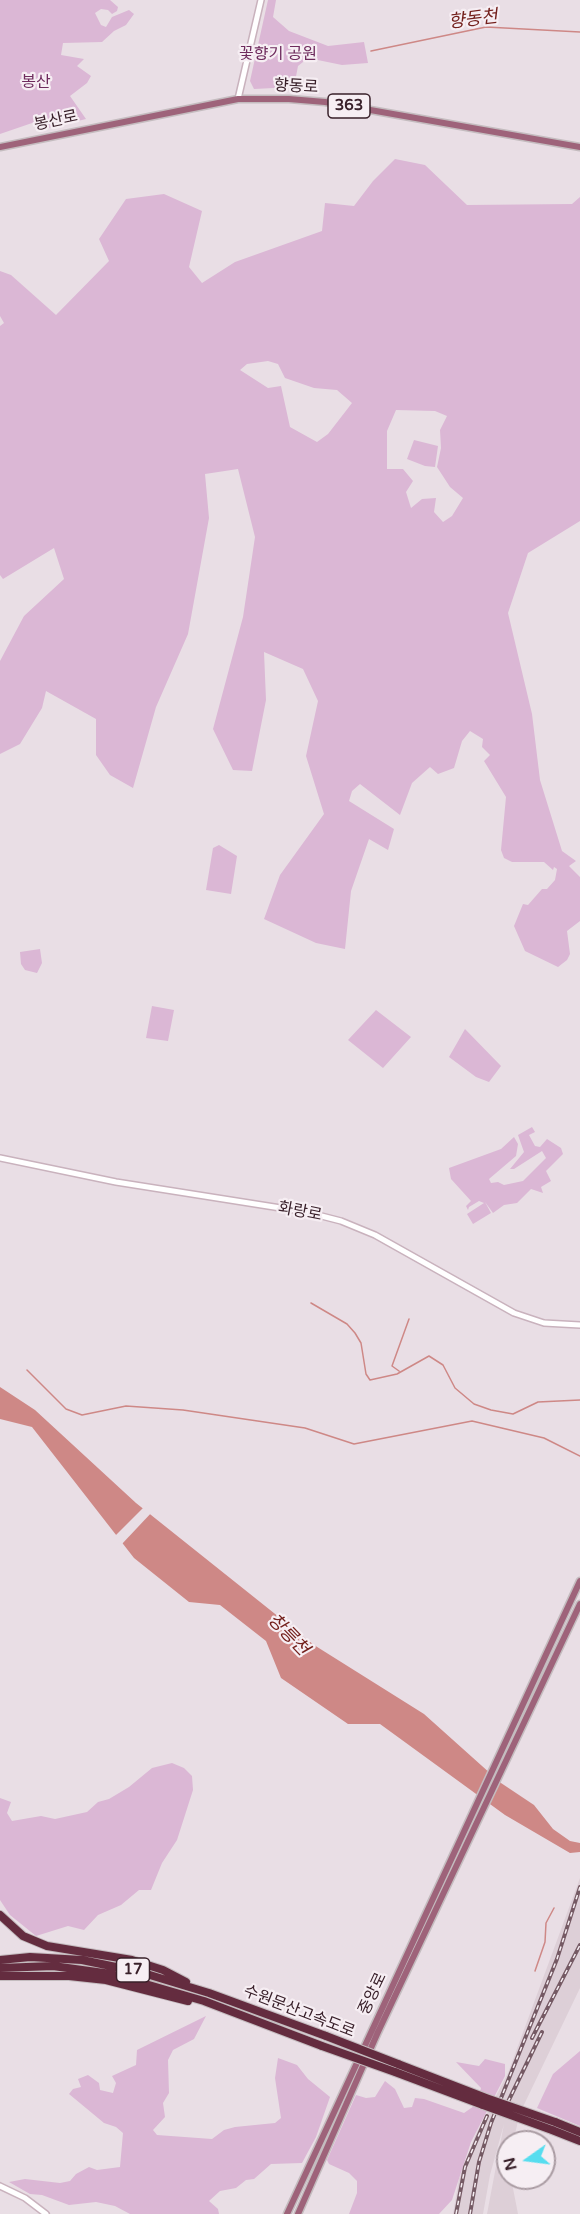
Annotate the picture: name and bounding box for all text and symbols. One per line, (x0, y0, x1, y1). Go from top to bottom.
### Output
water label: 향동천 (447, 6, 499, 34)
park label: 꽃향기 공원 (239, 45, 317, 65)
park label: 봉산 (21, 73, 51, 93)
street label: 향동로 (273, 76, 319, 98)
road number: 363 (328, 94, 370, 118)
street label: 봉산로 (32, 107, 80, 135)
street label: 화랑로 (276, 1198, 324, 1226)
water label: 창릉천 (263, 1610, 313, 1660)
road number: 17 (116, 1958, 150, 1982)
street label: 중앙로 (355, 1970, 391, 2018)
street label: 수원문산고속도로 (241, 1982, 357, 2042)
north arrow (496, 2130, 556, 2190)
text: N (499, 2155, 522, 2173)

